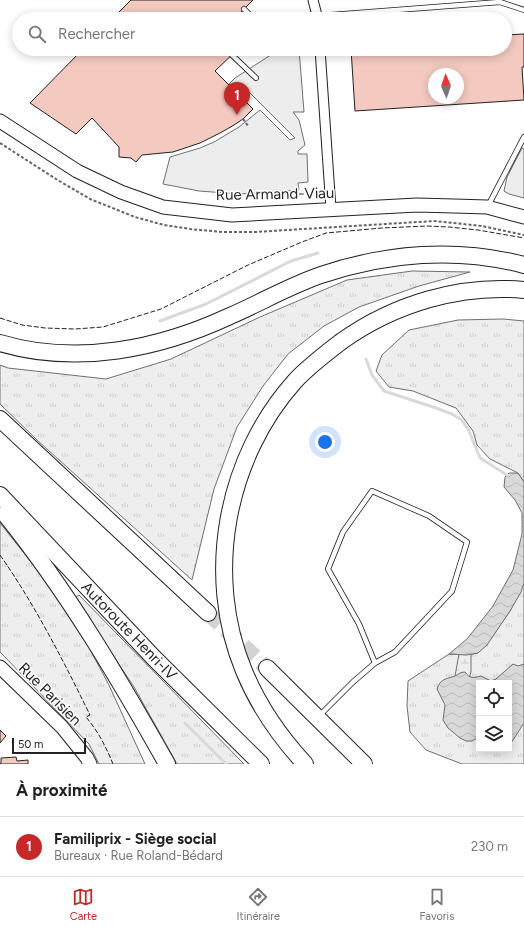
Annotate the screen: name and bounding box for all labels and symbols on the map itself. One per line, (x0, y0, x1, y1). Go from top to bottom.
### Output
north arrow (428, 68, 464, 104)
pin: 1 (224, 82, 250, 115)
street label: Rue Armand-Viau (216, 184, 334, 204)
your location (315, 432, 335, 452)
street label: Autoroute Henri-IV (78, 578, 181, 684)
street label: Rue Parisien (15, 659, 85, 729)
scale bar (12, 736, 86, 755)

